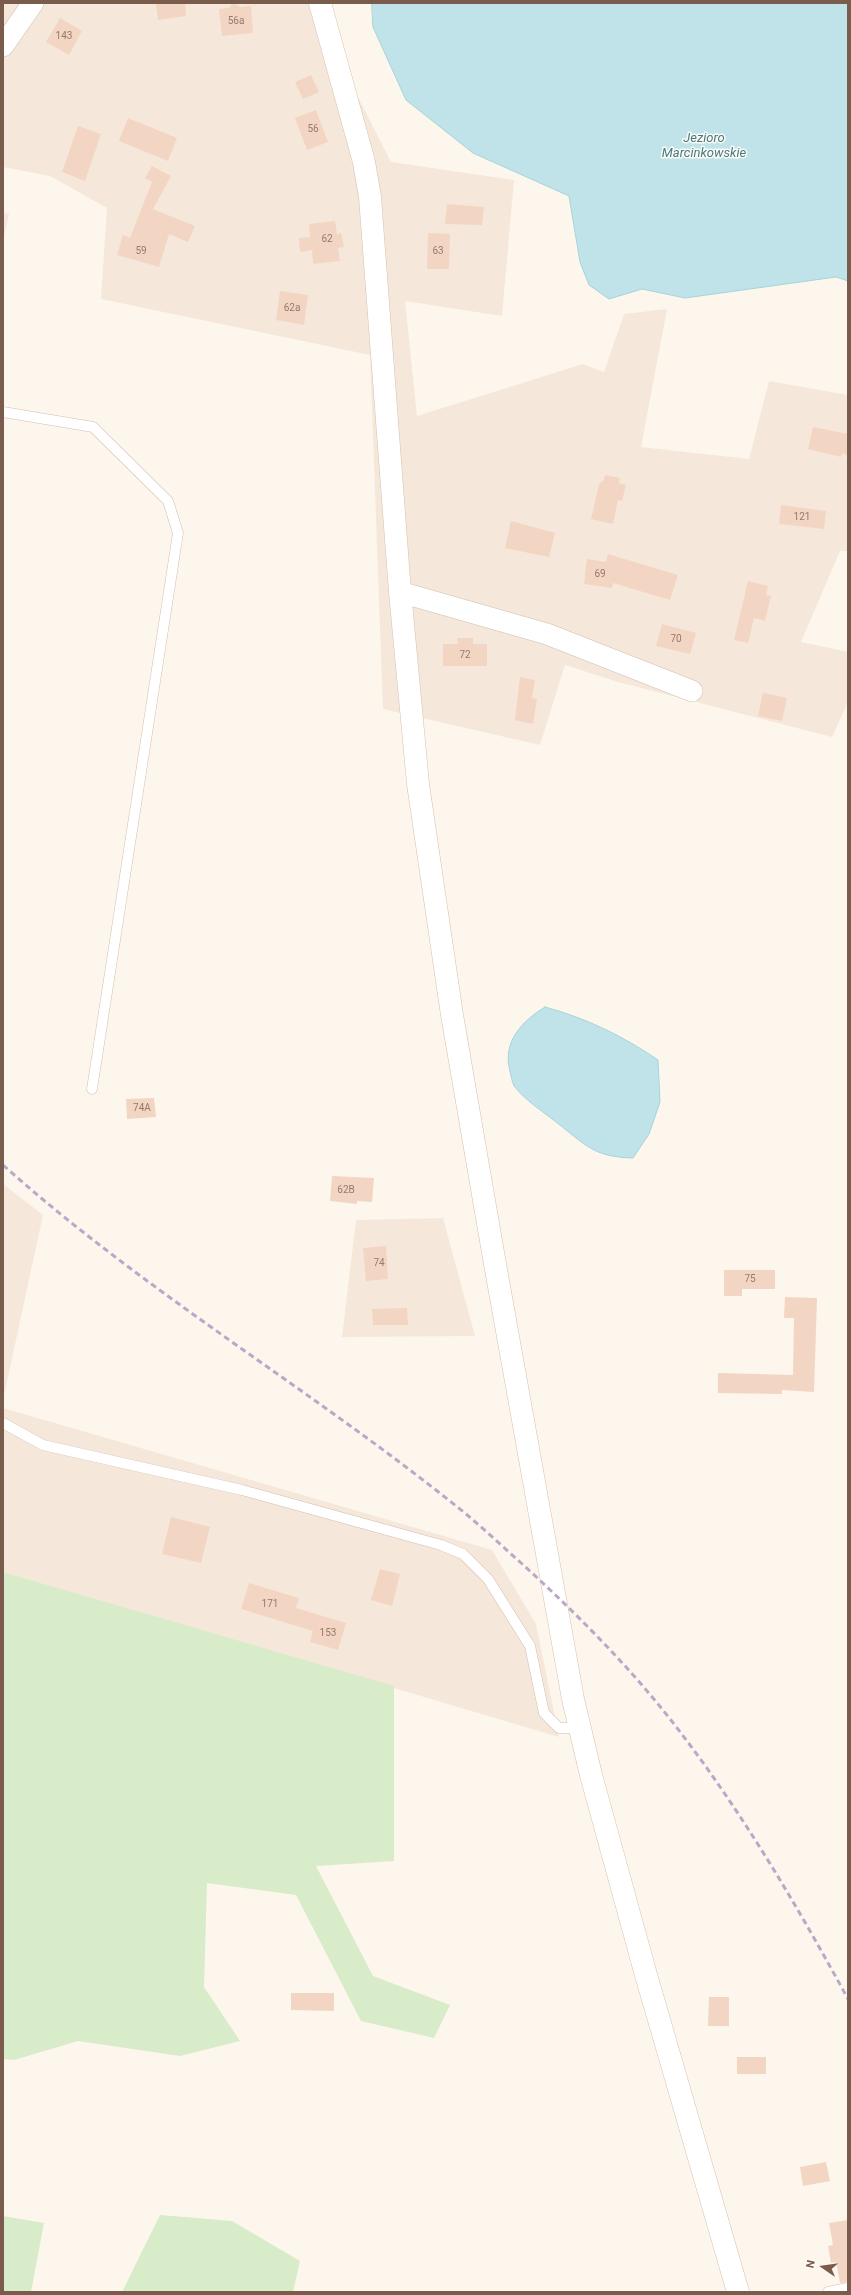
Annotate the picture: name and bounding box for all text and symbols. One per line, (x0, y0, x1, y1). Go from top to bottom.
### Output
house number: 56a (228, 15, 244, 27)
house number: 143 (56, 30, 72, 42)
house number: 56 (307, 123, 319, 135)
water label: Jezioro Marcinkowskie (662, 131, 746, 162)
house number: 62 (321, 233, 333, 245)
house number: 59 (135, 245, 147, 257)
house number: 63 (432, 245, 444, 257)
house number: 62a (284, 302, 300, 314)
house number: 121 (794, 511, 810, 523)
house number: 69 (594, 568, 606, 580)
house number: 70 (670, 633, 682, 645)
house number: 72 (459, 649, 471, 661)
house number: 74A (133, 1102, 151, 1114)
house number: 62B (337, 1184, 355, 1196)
house number: 74 (373, 1257, 385, 1269)
house number: 75 (744, 1273, 756, 1285)
house number: 171 (262, 1598, 278, 1610)
house number: 153 (320, 1627, 336, 1639)
north arrow (803, 2247, 843, 2287)
text: N (804, 2259, 818, 2269)

